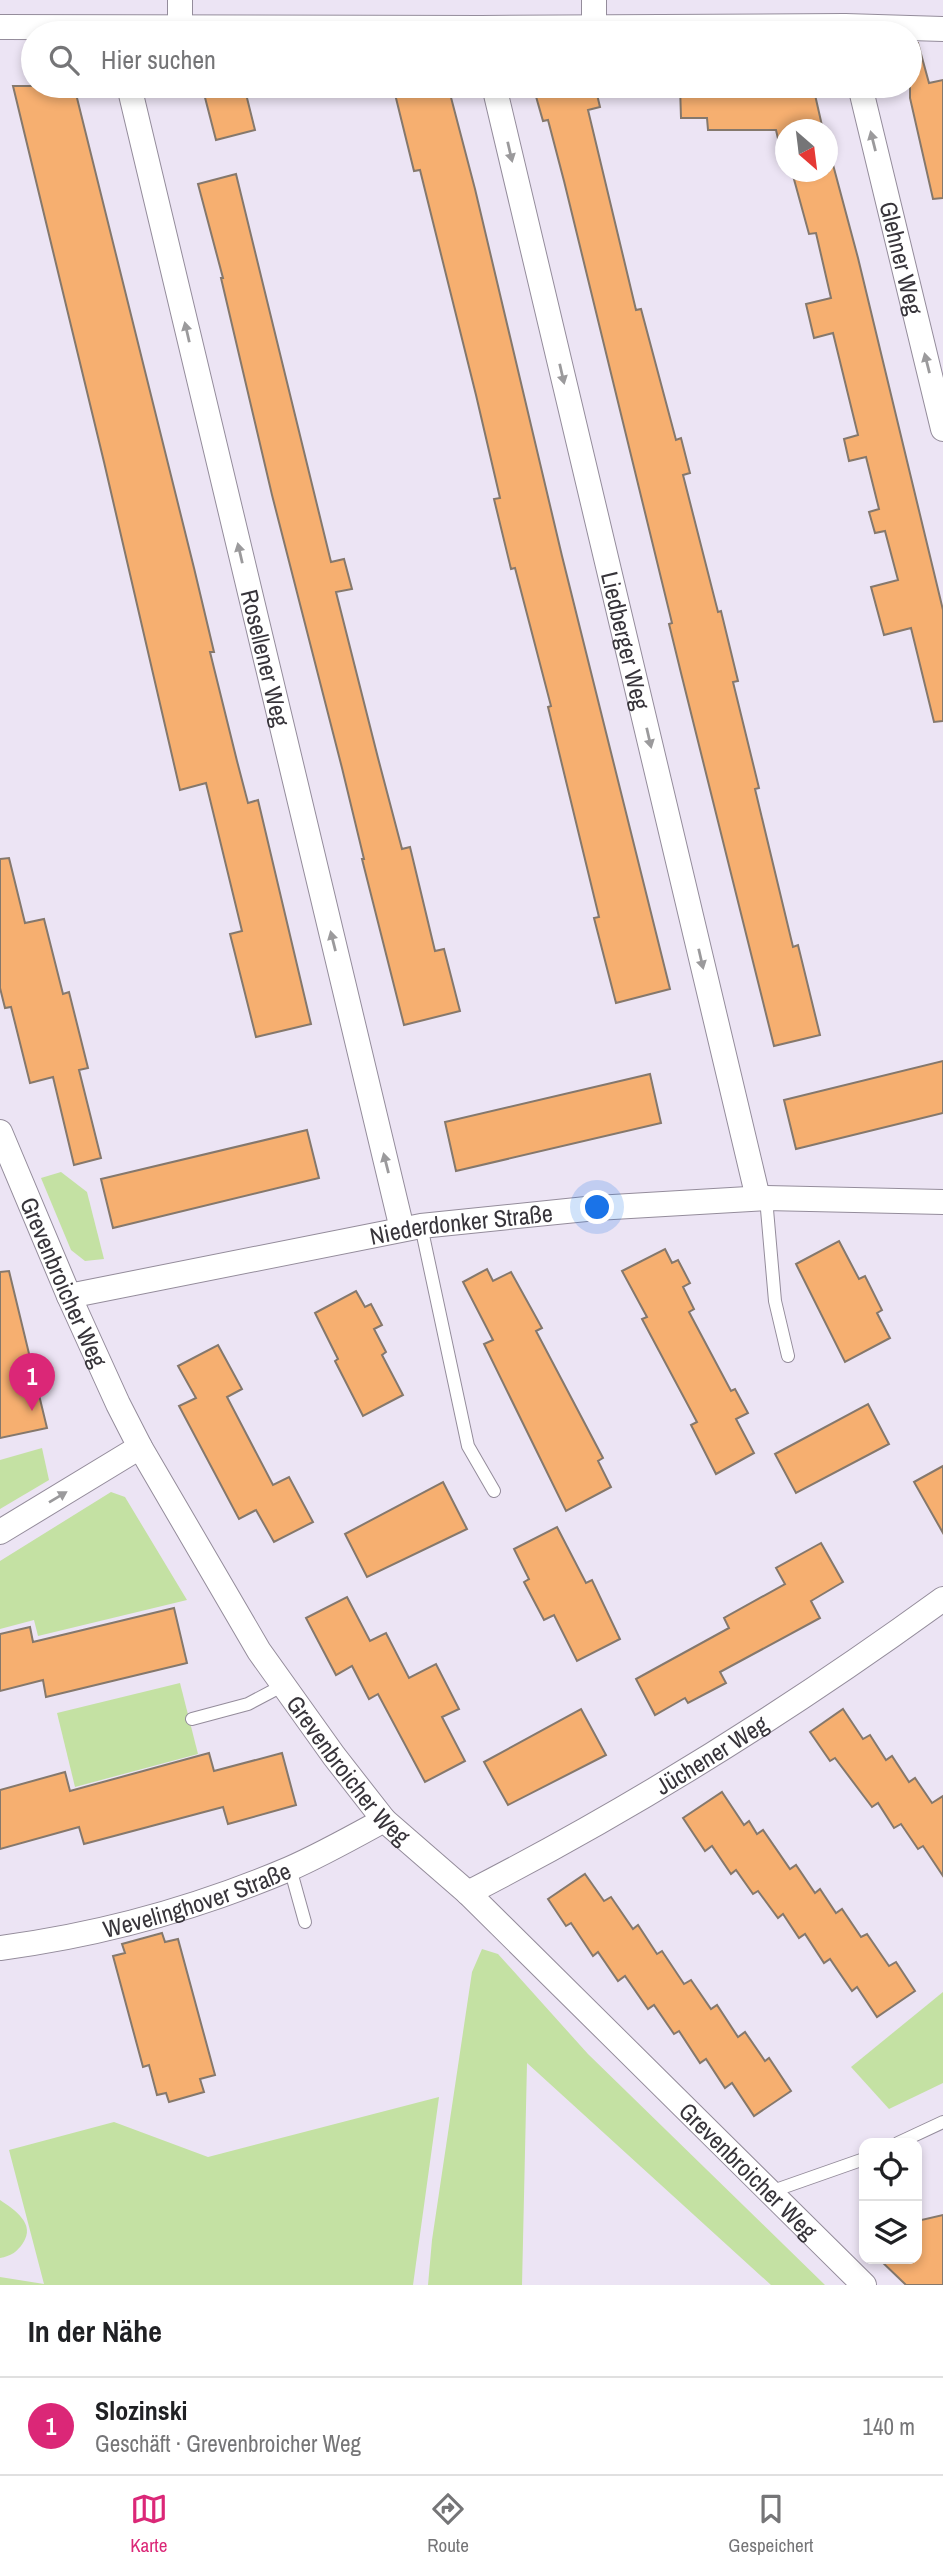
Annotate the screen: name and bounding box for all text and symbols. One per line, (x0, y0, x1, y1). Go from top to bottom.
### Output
search box (21, 21, 922, 98)
icon: search (45, 41, 83, 79)
text: Hier suchen (101, 42, 216, 77)
north arrow (775, 119, 838, 182)
one-way arrow (867, 130, 878, 152)
one-way arrow (505, 141, 516, 163)
street label: Glehner Weg (872, 198, 931, 318)
one-way arrow (182, 321, 193, 343)
one-way arrow (921, 351, 932, 373)
one-way arrow (557, 363, 568, 385)
one-way arrow (234, 542, 245, 564)
street label: Liedberger Weg (594, 568, 658, 713)
street label: Rosellener Weg (234, 586, 297, 730)
one-way arrow (644, 727, 655, 749)
one-way arrow (327, 930, 338, 952)
one-way arrow (696, 948, 707, 970)
one-way arrow (380, 1151, 391, 1173)
your location (580, 1190, 614, 1224)
street label: Grevenbroicher Weg (13, 1192, 115, 1372)
street label: Niederdonker Straße (367, 1197, 554, 1252)
pin: 1 (9, 1353, 55, 1411)
one-way arrow (49, 1491, 68, 1503)
street label: Grevenbroicher Weg (280, 1689, 417, 1852)
street label: Jüchener Weg (649, 1708, 774, 1802)
street label: Wevelinghover Straße (100, 1854, 295, 1945)
street label: Grevenbroicher Weg (672, 2095, 824, 2246)
map controls (859, 2138, 922, 2264)
button: locate (859, 2138, 922, 2201)
button: layers (859, 2201, 922, 2264)
text: In der Nähe (28, 2311, 162, 2351)
text: Slozinski (95, 2393, 187, 2428)
text: 1 (46, 2411, 56, 2442)
text: 140 m (863, 2411, 915, 2442)
text: Geschäft · Grevenbroicher Weg (95, 2428, 361, 2459)
tab: Karte (130, 2490, 168, 2558)
tab: Route (427, 2490, 469, 2558)
tab: Gespeichert (728, 2490, 813, 2558)

